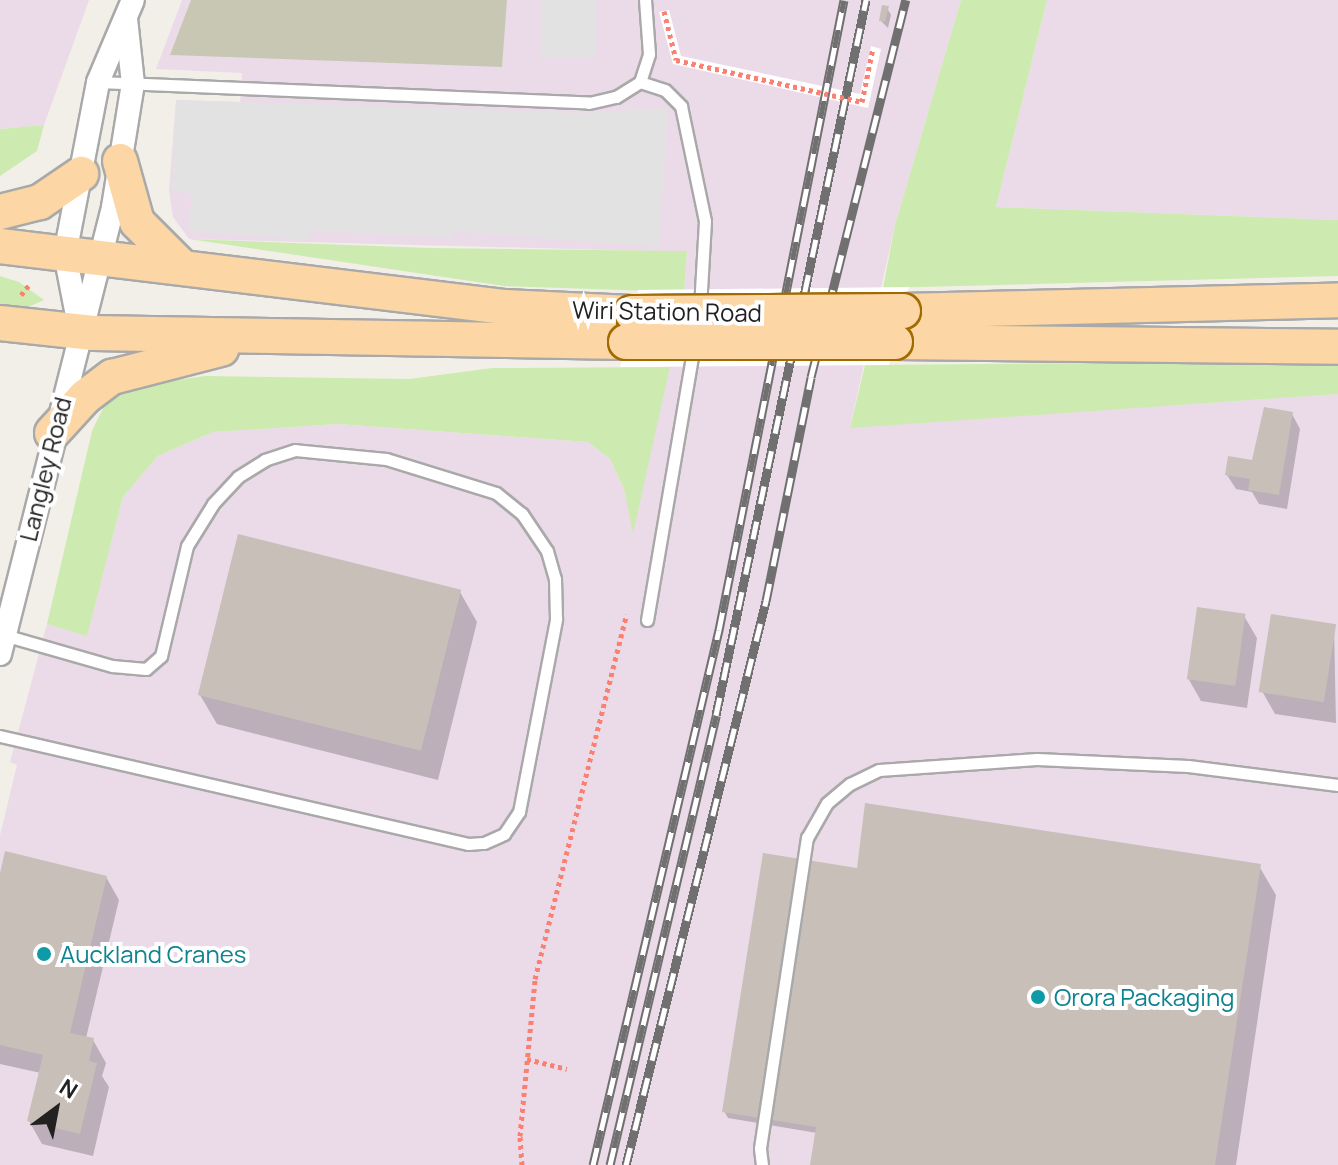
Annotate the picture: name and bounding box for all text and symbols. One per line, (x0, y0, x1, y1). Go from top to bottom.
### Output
street label: Wiri Station Road (572, 295, 762, 327)
street label: Langley Road (13, 394, 77, 544)
place label: Auckland Cranes (60, 940, 246, 968)
marker: Auckland Cranes (35, 945, 53, 963)
place label: Orora Packaging (1054, 983, 1234, 1011)
marker: Orora Packaging (1029, 988, 1047, 1006)
north arrow (16, 1069, 96, 1149)
text: N (54, 1072, 83, 1106)

